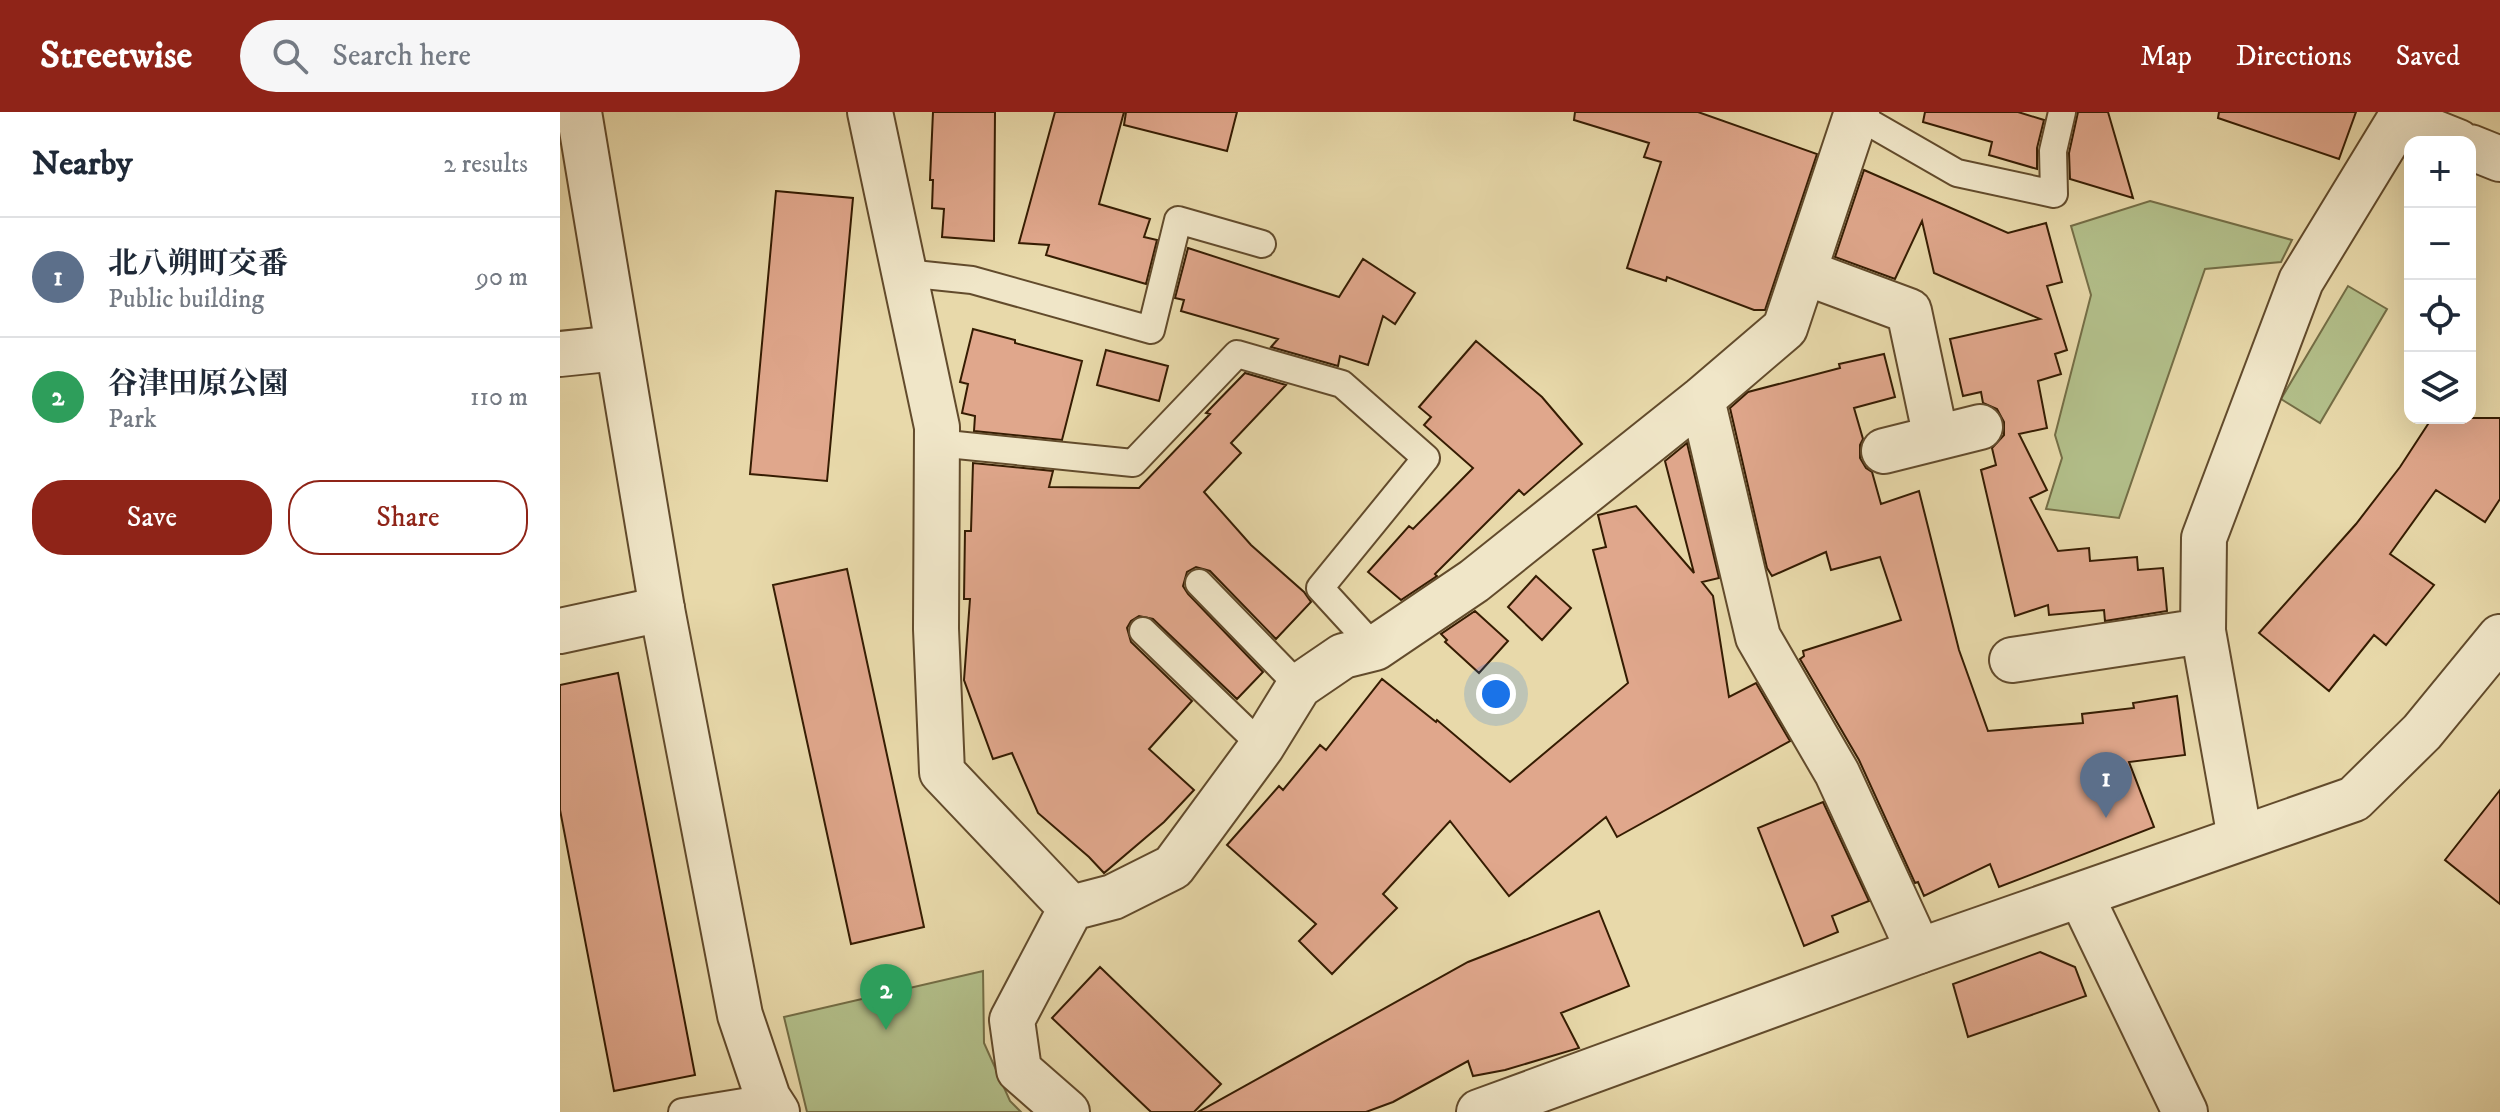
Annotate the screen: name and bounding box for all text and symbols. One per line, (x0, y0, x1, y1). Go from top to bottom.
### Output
search box (240, 20, 800, 92)
text: Streetwise (40, 32, 192, 80)
icon: search (268, 34, 312, 78)
text: Search here (332, 38, 471, 75)
text: Map (2140, 39, 2192, 74)
text: Directions (2236, 39, 2352, 74)
text: Saved (2396, 39, 2460, 74)
map controls (2404, 136, 2476, 424)
button: + (2404, 136, 2476, 208)
text: Nearby (32, 143, 133, 185)
text: 2 results (443, 148, 528, 181)
button: − (2404, 208, 2476, 280)
text: 北八朔町交番 (108, 246, 288, 283)
text: 1 (53, 261, 63, 294)
text: 90 m (476, 261, 528, 294)
button: locate (2404, 280, 2476, 352)
text: Public building (108, 283, 264, 316)
button: layers (2404, 352, 2476, 424)
text: 谷津田原公園 (108, 366, 288, 403)
text: 2 (52, 381, 64, 414)
text: 110 m (470, 381, 528, 414)
text: Park (108, 403, 157, 436)
button: Save (32, 480, 272, 555)
button: Share (288, 480, 528, 555)
your location (1476, 674, 1516, 714)
pin: 1 (2080, 752, 2132, 818)
pin: 2 (860, 964, 912, 1030)

